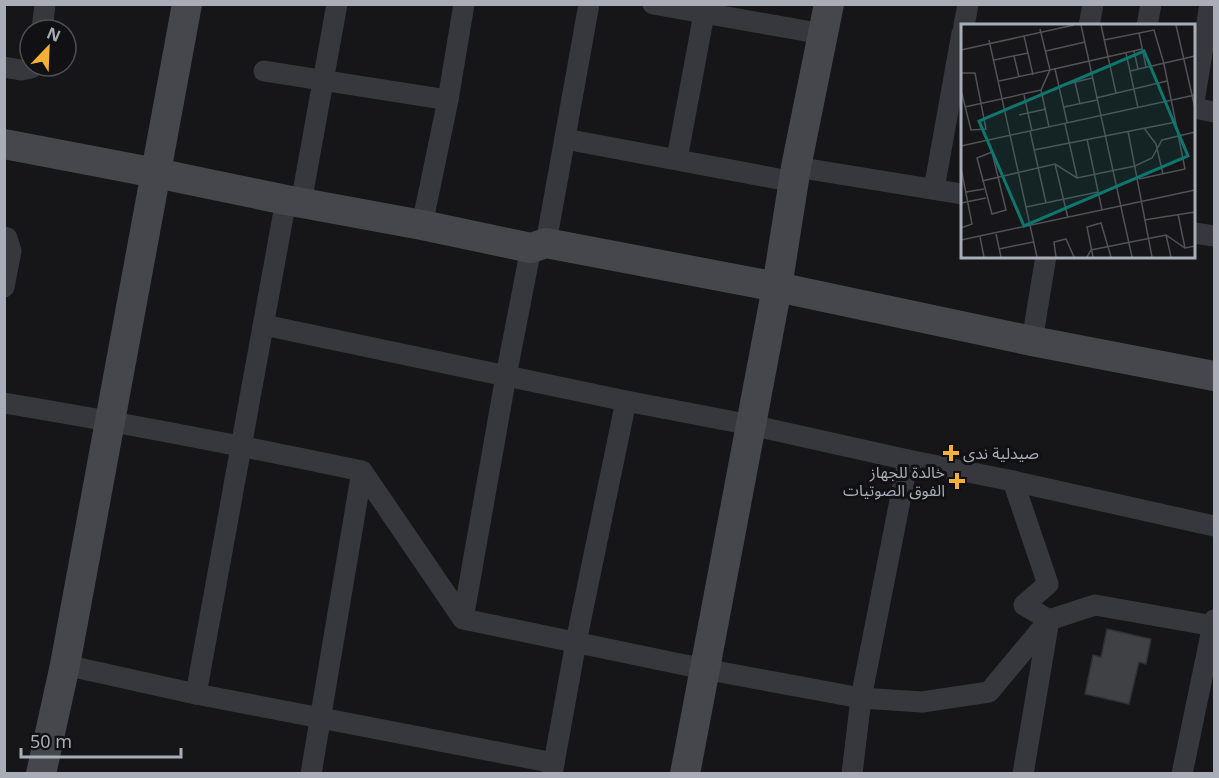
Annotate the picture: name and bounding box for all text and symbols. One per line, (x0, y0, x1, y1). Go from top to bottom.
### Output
north arrow (18, 18, 78, 78)
text: N (44, 22, 64, 47)
inset map (961, 24, 1195, 258)
place label: صيدلية ندى (963, 442, 1039, 464)
marker: صيدلية ندى (944, 446, 958, 460)
place label: خالدة للجهاز الفوق الصوتيات (843, 461, 945, 501)
marker: خالدة للجهاز الفوق الصوتيات (950, 474, 964, 488)
scale bar (21, 721, 182, 759)
text: 50 m (30, 729, 72, 753)

